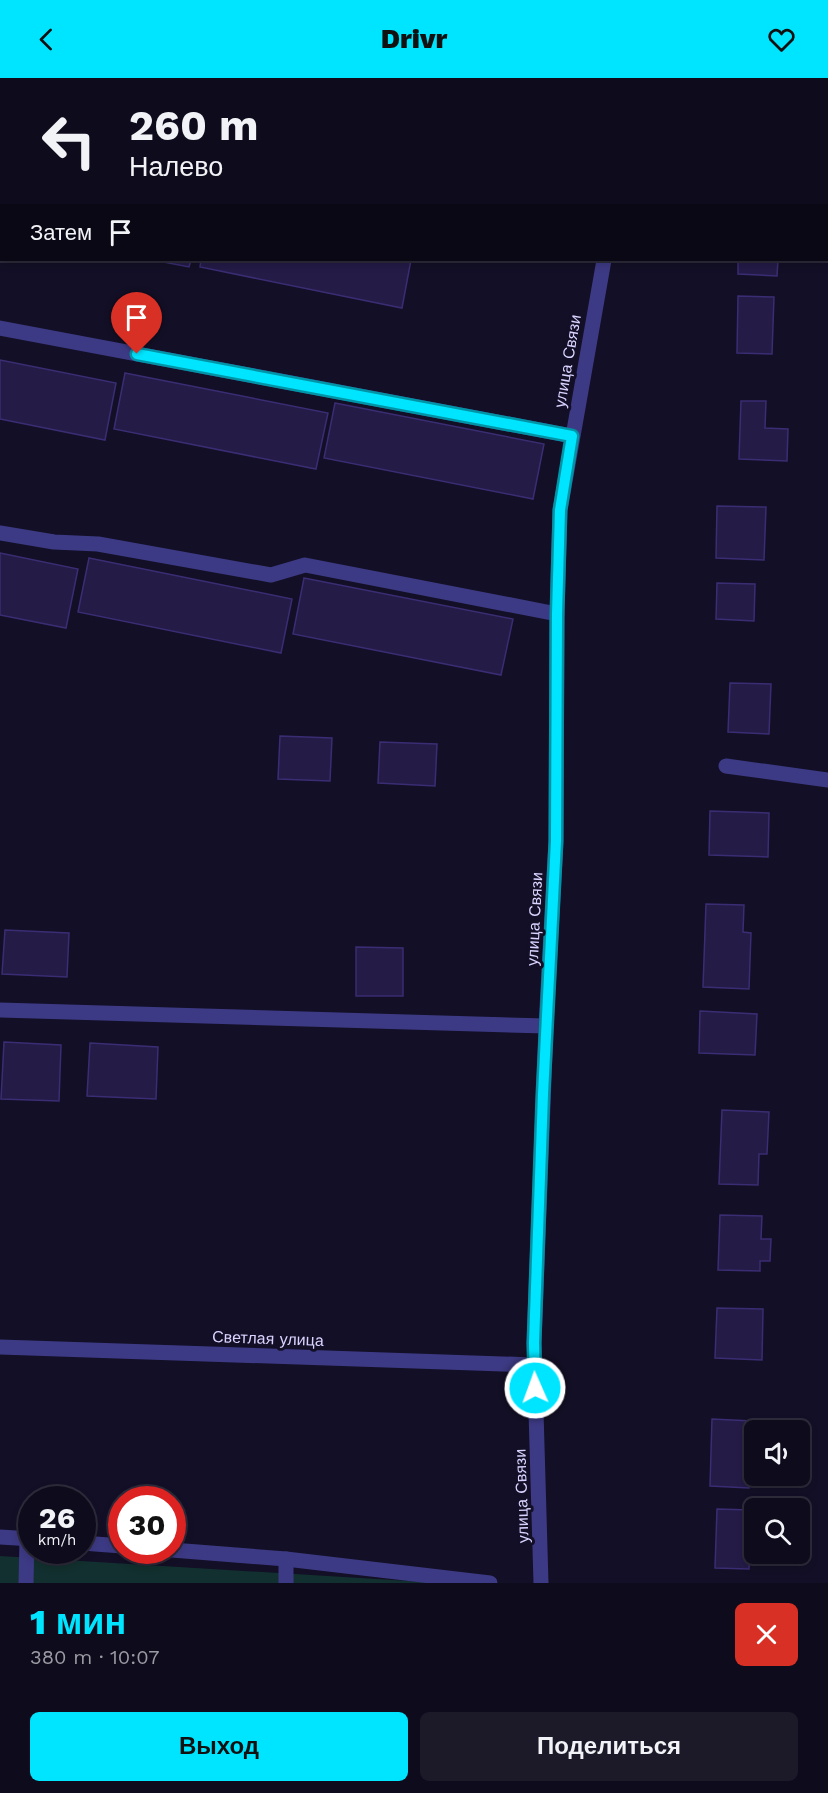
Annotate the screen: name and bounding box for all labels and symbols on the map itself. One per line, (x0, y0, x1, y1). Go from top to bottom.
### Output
pin (111, 292, 162, 354)
street label: улица Связи (550, 313, 585, 409)
street label: улица Связи (523, 871, 546, 967)
street label: Светлая улица (212, 1327, 324, 1350)
position arrow (503, 1356, 567, 1420)
street label: улица Связи (510, 1449, 533, 1543)
speed limit sign: 30 (108, 1486, 186, 1564)

